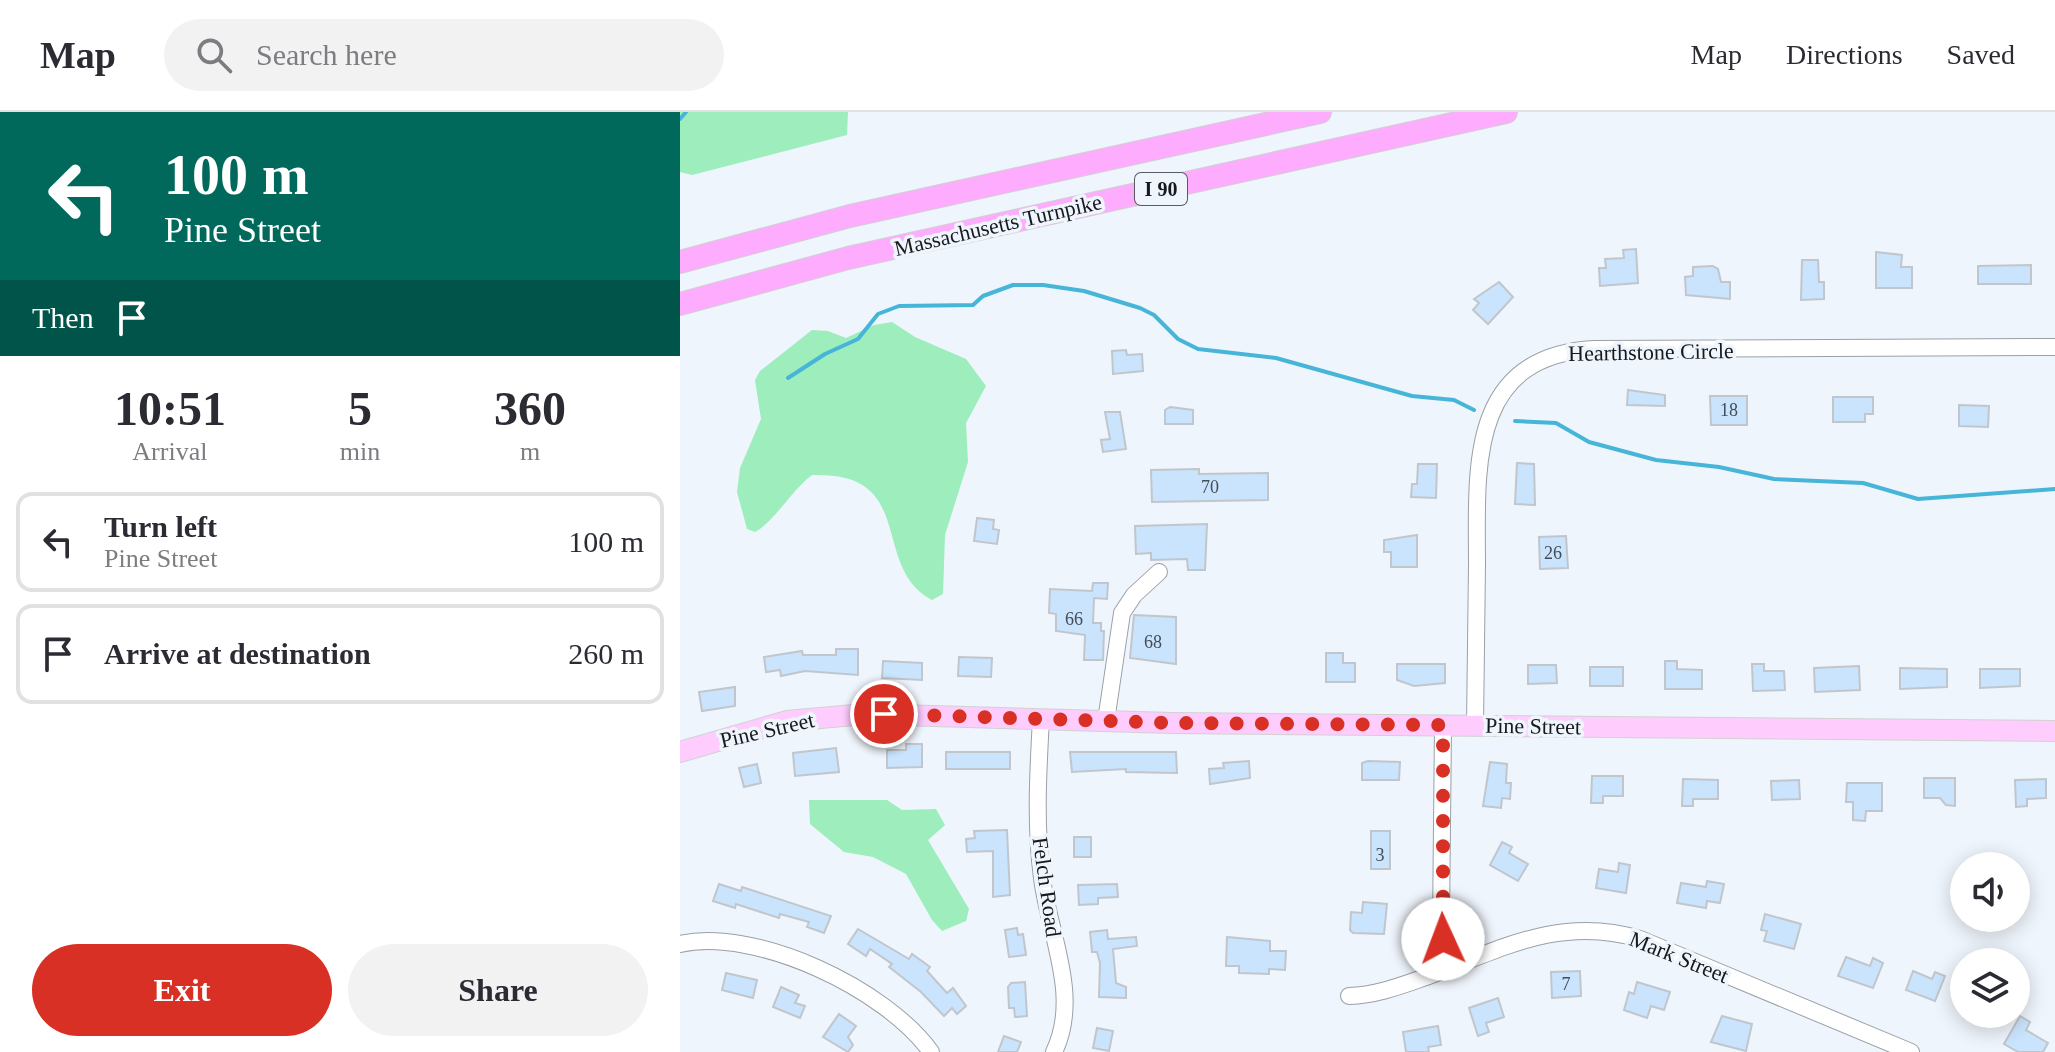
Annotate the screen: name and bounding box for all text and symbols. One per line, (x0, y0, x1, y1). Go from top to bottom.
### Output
search box (164, 19, 724, 91)
icon: search (192, 33, 236, 77)
text: Map (40, 34, 116, 76)
text: Search here (256, 38, 397, 71)
text: Map (1691, 39, 1742, 70)
text: Directions (1786, 39, 1903, 70)
text: Saved (1947, 39, 2015, 70)
icon: left (32, 144, 136, 248)
text: 100 m (164, 144, 309, 206)
road number: I 90 (1135, 173, 1187, 205)
street label: Massachusetts Turnpike (892, 189, 1104, 261)
text: Pine Street (164, 210, 321, 250)
icon: arrive (110, 296, 154, 340)
text: Then (32, 301, 94, 334)
street label: Hearthstone Circle (1568, 338, 1734, 366)
text: 10:51 (114, 382, 226, 435)
text: 5 (348, 382, 372, 435)
text: 360 (494, 382, 566, 435)
house number: 18 (1720, 400, 1738, 420)
text: Arrival (132, 437, 207, 466)
text: min (340, 437, 380, 466)
text: m (520, 437, 540, 466)
house number: 70 (1201, 477, 1219, 497)
text: Turn left (104, 510, 217, 543)
icon: left (36, 520, 80, 564)
text: 100 m (568, 525, 644, 558)
house number: 26 (1544, 543, 1562, 563)
text: Pine Street (104, 544, 217, 573)
house number: 66 (1065, 609, 1083, 629)
icon: arrive (36, 632, 80, 676)
house number: 68 (1144, 632, 1162, 652)
text: Arrive at destination (104, 637, 371, 670)
text: 260 m (568, 637, 644, 670)
pin (850, 680, 918, 748)
icon: arrive (862, 692, 906, 736)
street label: Pine Street (717, 707, 817, 753)
street label: Pine Street (1485, 713, 1581, 739)
street label: Felch Road (1028, 835, 1066, 939)
house number: 3 (1376, 845, 1385, 865)
map controls (1950, 852, 2030, 1028)
button: sound (1950, 852, 2030, 932)
position arrow (1401, 897, 1485, 981)
street label: Mark Street (1626, 926, 1732, 988)
button: Exit (32, 944, 332, 1036)
button: Share (348, 944, 648, 1036)
button: layers (1950, 948, 2030, 1028)
house number: 7 (1562, 974, 1571, 994)

